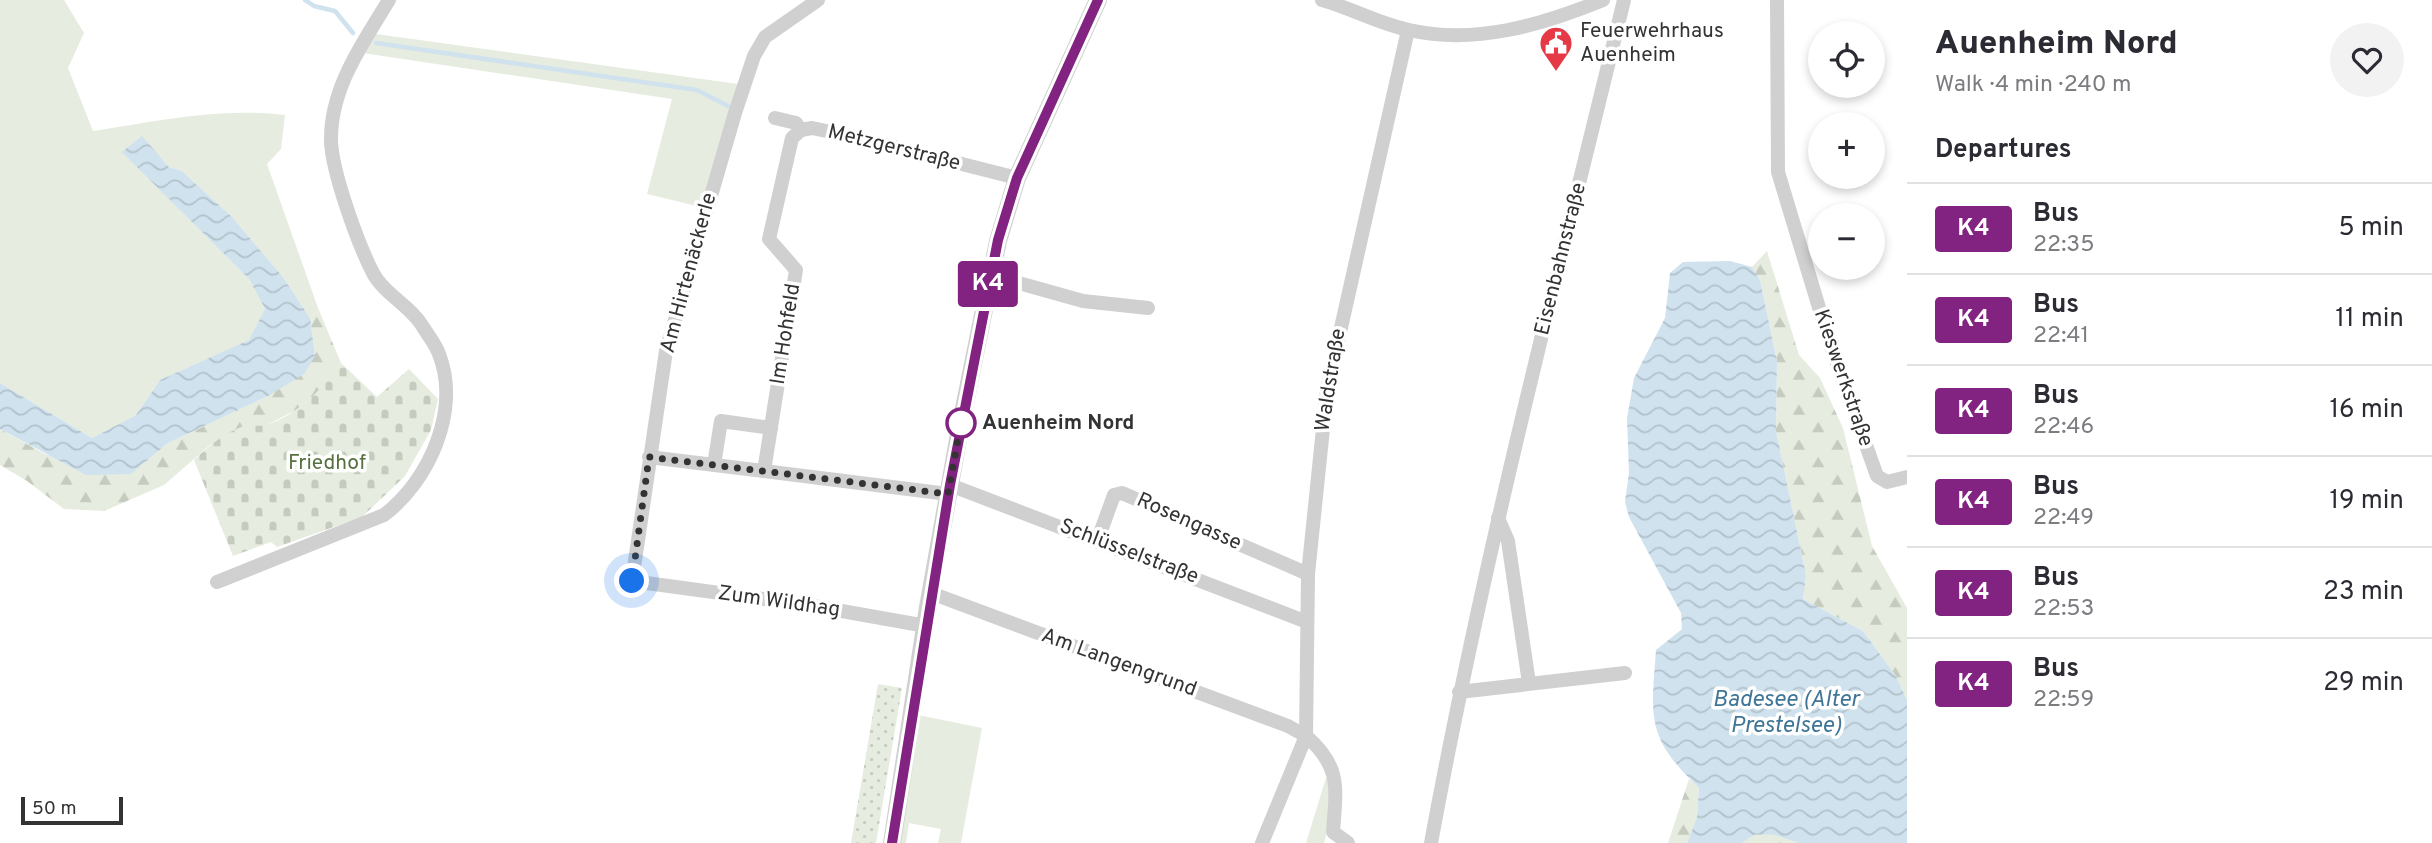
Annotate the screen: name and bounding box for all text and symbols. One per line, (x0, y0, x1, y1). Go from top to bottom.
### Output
place label: Feuerwehrhaus Auenheim (1580, 18, 1724, 69)
map controls (1808, 21, 1885, 280)
button: locate (1808, 21, 1885, 98)
button: heart (2330, 23, 2404, 97)
public building icon: Feuerwehrhaus Auenheim (1537, 24, 1575, 73)
text: Auenheim Nord (1935, 24, 2178, 66)
text: Walk · 4 min · 240 m (1935, 71, 2131, 100)
button: + (1808, 112, 1885, 189)
street label: Metzgerstraße (825, 118, 963, 178)
text: Departures (1935, 134, 2072, 167)
street label: Eisenbahnstraße (1529, 180, 1593, 338)
street label: Am Hirtenäckerle (655, 190, 723, 356)
text: Bus (2033, 198, 2079, 231)
button: − (1808, 203, 1885, 280)
text: 5 min (2338, 212, 2404, 245)
text: K4 (1957, 214, 1990, 244)
text: 22:35 (2033, 231, 2094, 260)
line badge: K4 (956, 261, 1020, 307)
text: K4 (972, 269, 1004, 299)
street label: Im Hohfeld (765, 282, 807, 386)
text: Bus (2033, 289, 2079, 322)
text: 11 min (2335, 303, 2404, 336)
text: K4 (1957, 305, 1990, 335)
street label: Kieswerkstraße (1807, 306, 1879, 450)
text: 22:41 (2033, 322, 2089, 351)
street label: Waldstraße (1310, 327, 1352, 433)
text: Bus (2033, 380, 2079, 413)
text: 16 min (2329, 394, 2404, 427)
text: K4 (1957, 396, 1990, 426)
marker: Auenheim Nord (946, 408, 976, 438)
place label: Auenheim Nord (982, 410, 1134, 437)
text: 22:46 (2033, 413, 2094, 442)
park label: Friedhof (288, 450, 366, 477)
text: Bus (2033, 471, 2079, 504)
text: 19 min (2329, 485, 2404, 518)
street label: Rosengasse (1132, 487, 1246, 557)
text: K4 (1957, 487, 1990, 517)
text: 22:49 (2033, 504, 2094, 533)
street label: Schlüsselstraße (1056, 513, 1202, 591)
text: Bus (2033, 562, 2079, 595)
your location (614, 563, 649, 598)
text: 23 min (2323, 576, 2404, 609)
text: K4 (1957, 578, 1990, 608)
street label: Zum Wildhag (716, 580, 842, 624)
text: 22:53 (2033, 595, 2094, 624)
street label: Am Langengrund (1038, 622, 1200, 704)
text: Bus (2033, 653, 2079, 686)
text: 29 min (2323, 667, 2404, 700)
text: K4 (1957, 669, 1990, 699)
water label: Badesee (Alter Prestelsee) (1713, 686, 1862, 741)
text: 22:59 (2033, 686, 2094, 715)
scale bar (21, 794, 122, 826)
text: 50 m (32, 797, 77, 821)

